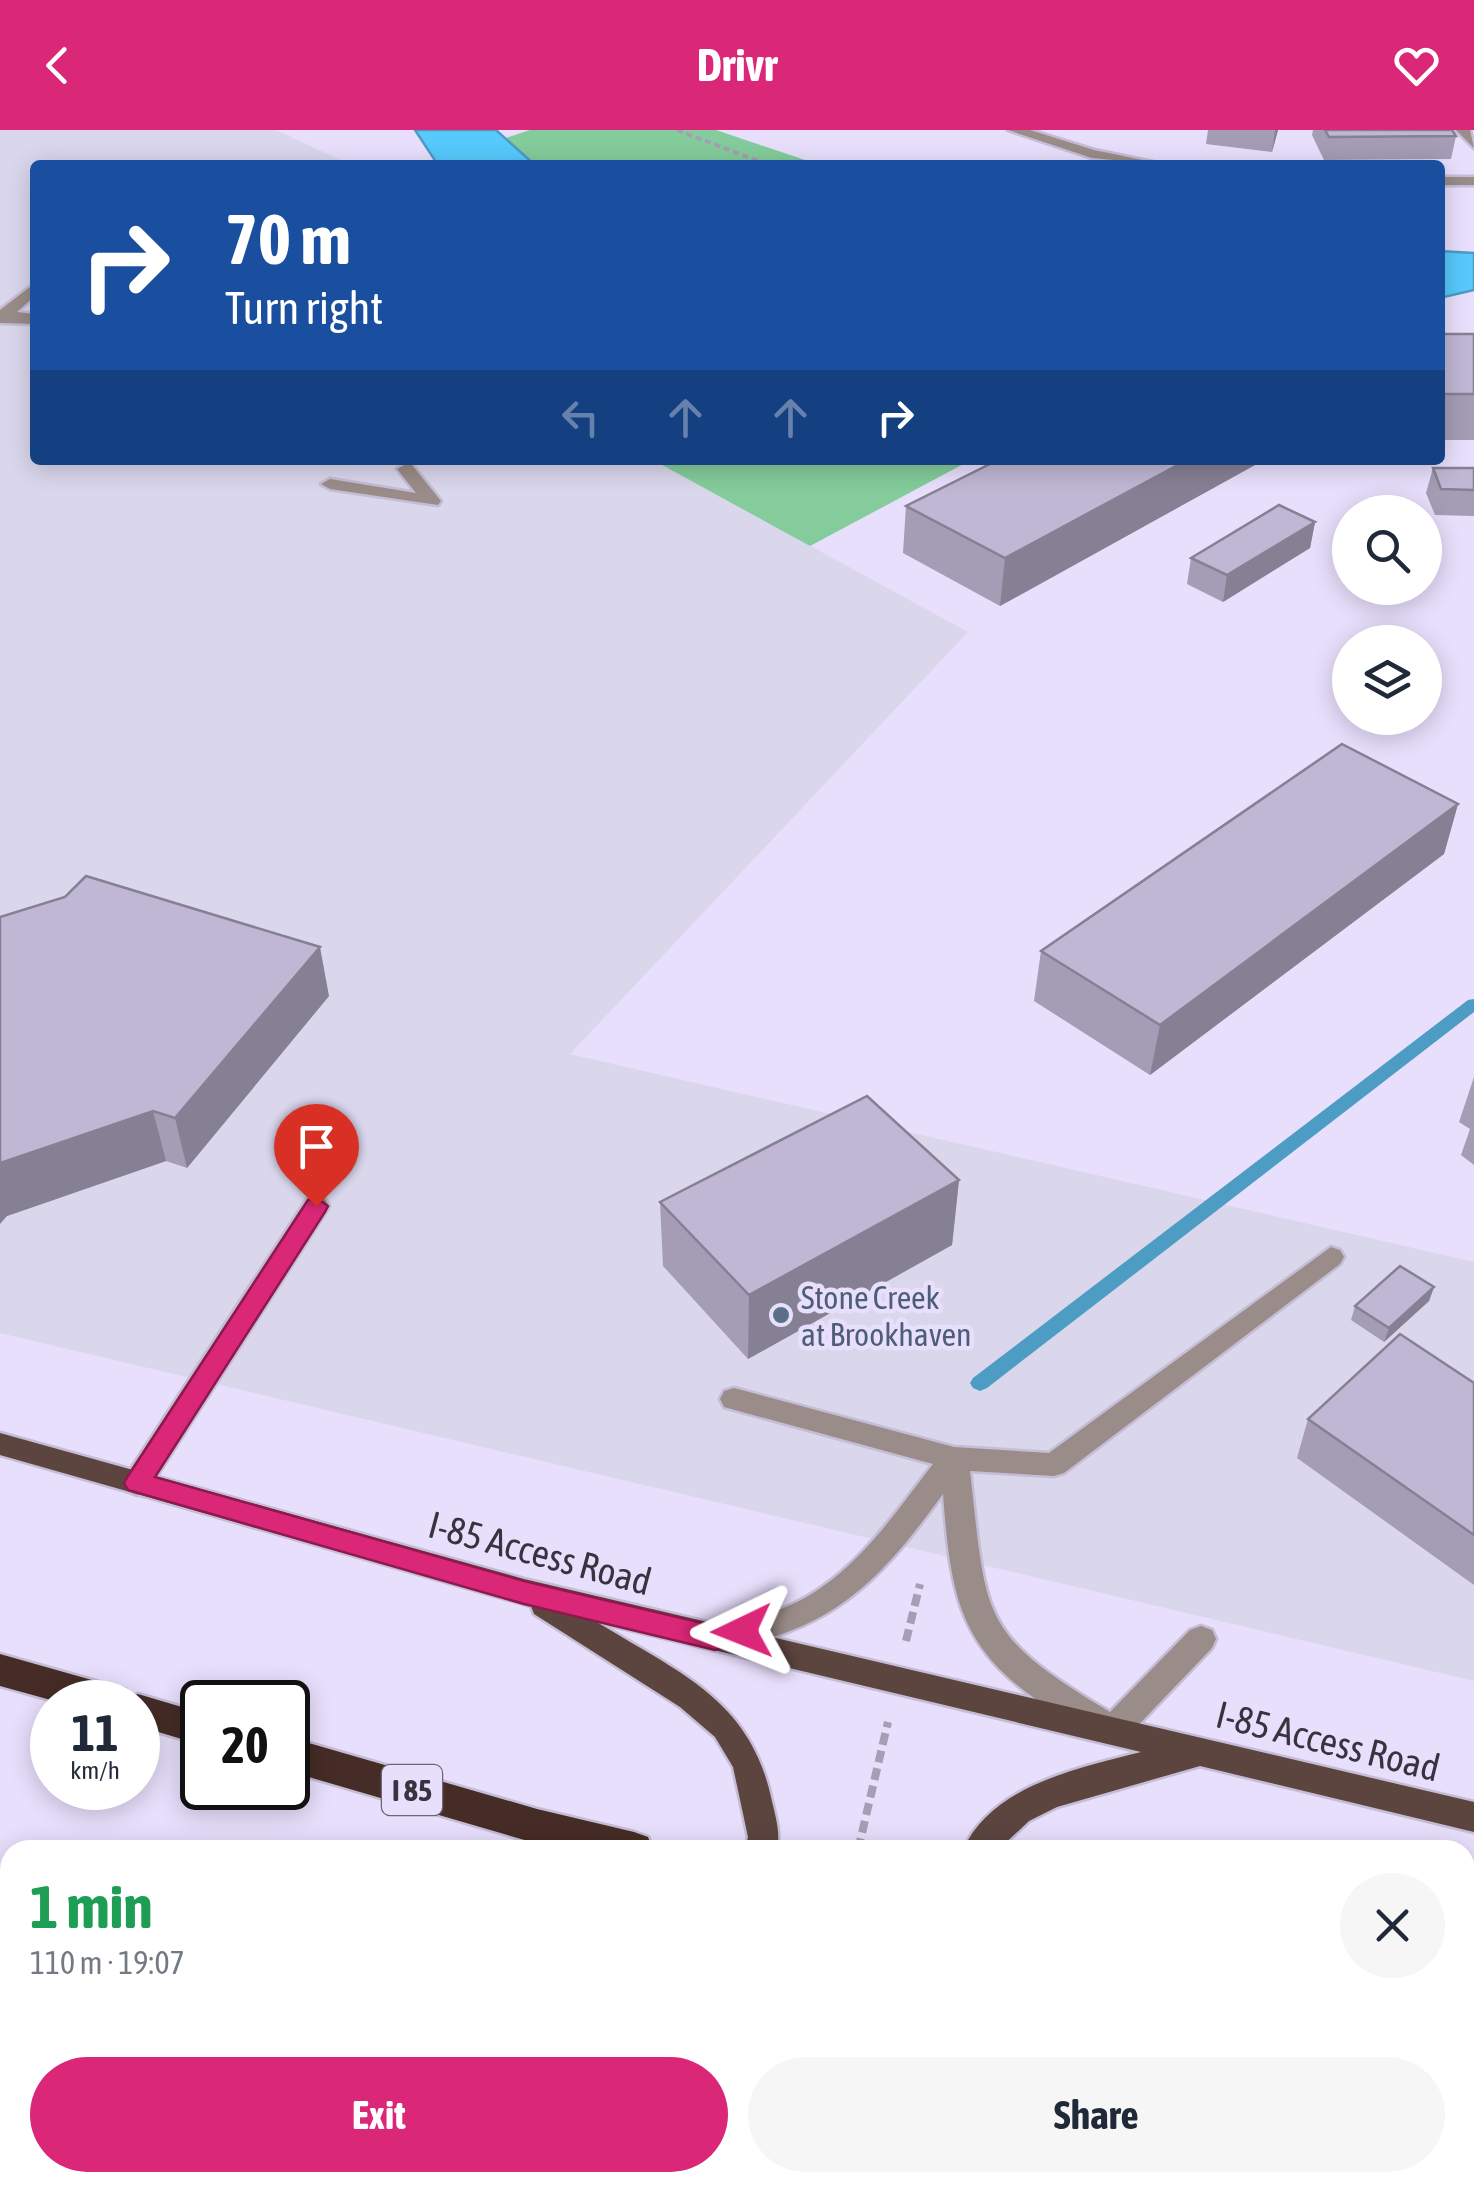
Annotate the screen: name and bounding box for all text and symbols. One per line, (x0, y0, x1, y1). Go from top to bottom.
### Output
icon: back (30, 38, 85, 93)
icon: heart (1389, 38, 1444, 93)
text: Drivr (697, 39, 777, 91)
text: 70 m (225, 199, 351, 279)
icon: right (60, 200, 190, 330)
text: Turn right (225, 282, 383, 334)
icon: left (553, 390, 608, 445)
icon: ahead (658, 390, 713, 445)
icon: ahead (763, 390, 818, 445)
icon: right (868, 390, 923, 445)
map controls (1332, 495, 1442, 735)
button: search (1332, 495, 1442, 605)
button: layers (1332, 625, 1442, 735)
pin (274, 1104, 359, 1207)
icon: arrive (289, 1119, 344, 1174)
place label: Stone Creek at Brookhaven (801, 1279, 972, 1353)
marker: Stone Creek at Brookhaven (770, 1304, 792, 1326)
street label: I-85 Access Road (424, 1503, 656, 1603)
position arrow (690, 1579, 794, 1683)
speed limit sign: 20 (180, 1680, 310, 1810)
street label: I-85 Access Road (1212, 1692, 1444, 1790)
text: 11 (71, 1704, 118, 1762)
text: km/h (70, 1756, 120, 1784)
road number: I 85 (382, 1765, 442, 1815)
text: 1 min (30, 1872, 153, 1941)
button: close (1340, 1873, 1445, 1978)
text: 110 m · 19:07 (30, 1944, 185, 1981)
button: Exit (30, 2057, 728, 2172)
button: Share (748, 2057, 1445, 2172)

